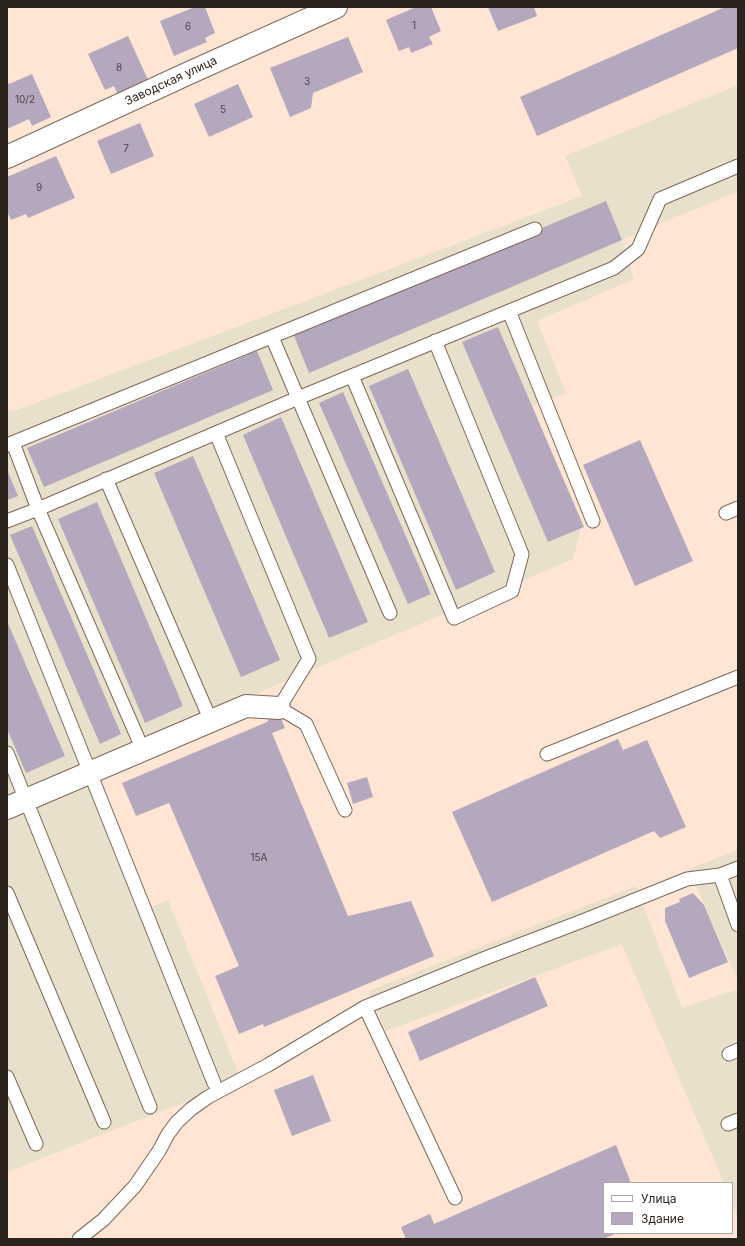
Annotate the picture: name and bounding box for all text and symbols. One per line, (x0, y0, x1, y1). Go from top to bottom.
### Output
house number: 1 (412, 20, 416, 32)
house number: 6 (185, 21, 191, 33)
street label: Заводская улица (123, 53, 219, 109)
house number: 8 (116, 62, 122, 74)
house number: 3 (304, 76, 310, 88)
house number: 10/2 (15, 94, 35, 106)
house number: 5 (220, 104, 226, 116)
house number: 7 (123, 143, 129, 155)
house number: 9 (36, 182, 42, 194)
house number: 15А (250, 852, 268, 864)
legend (603, 1182, 733, 1234)
text: Улица (641, 1191, 676, 1206)
text: Здание (641, 1211, 684, 1226)

